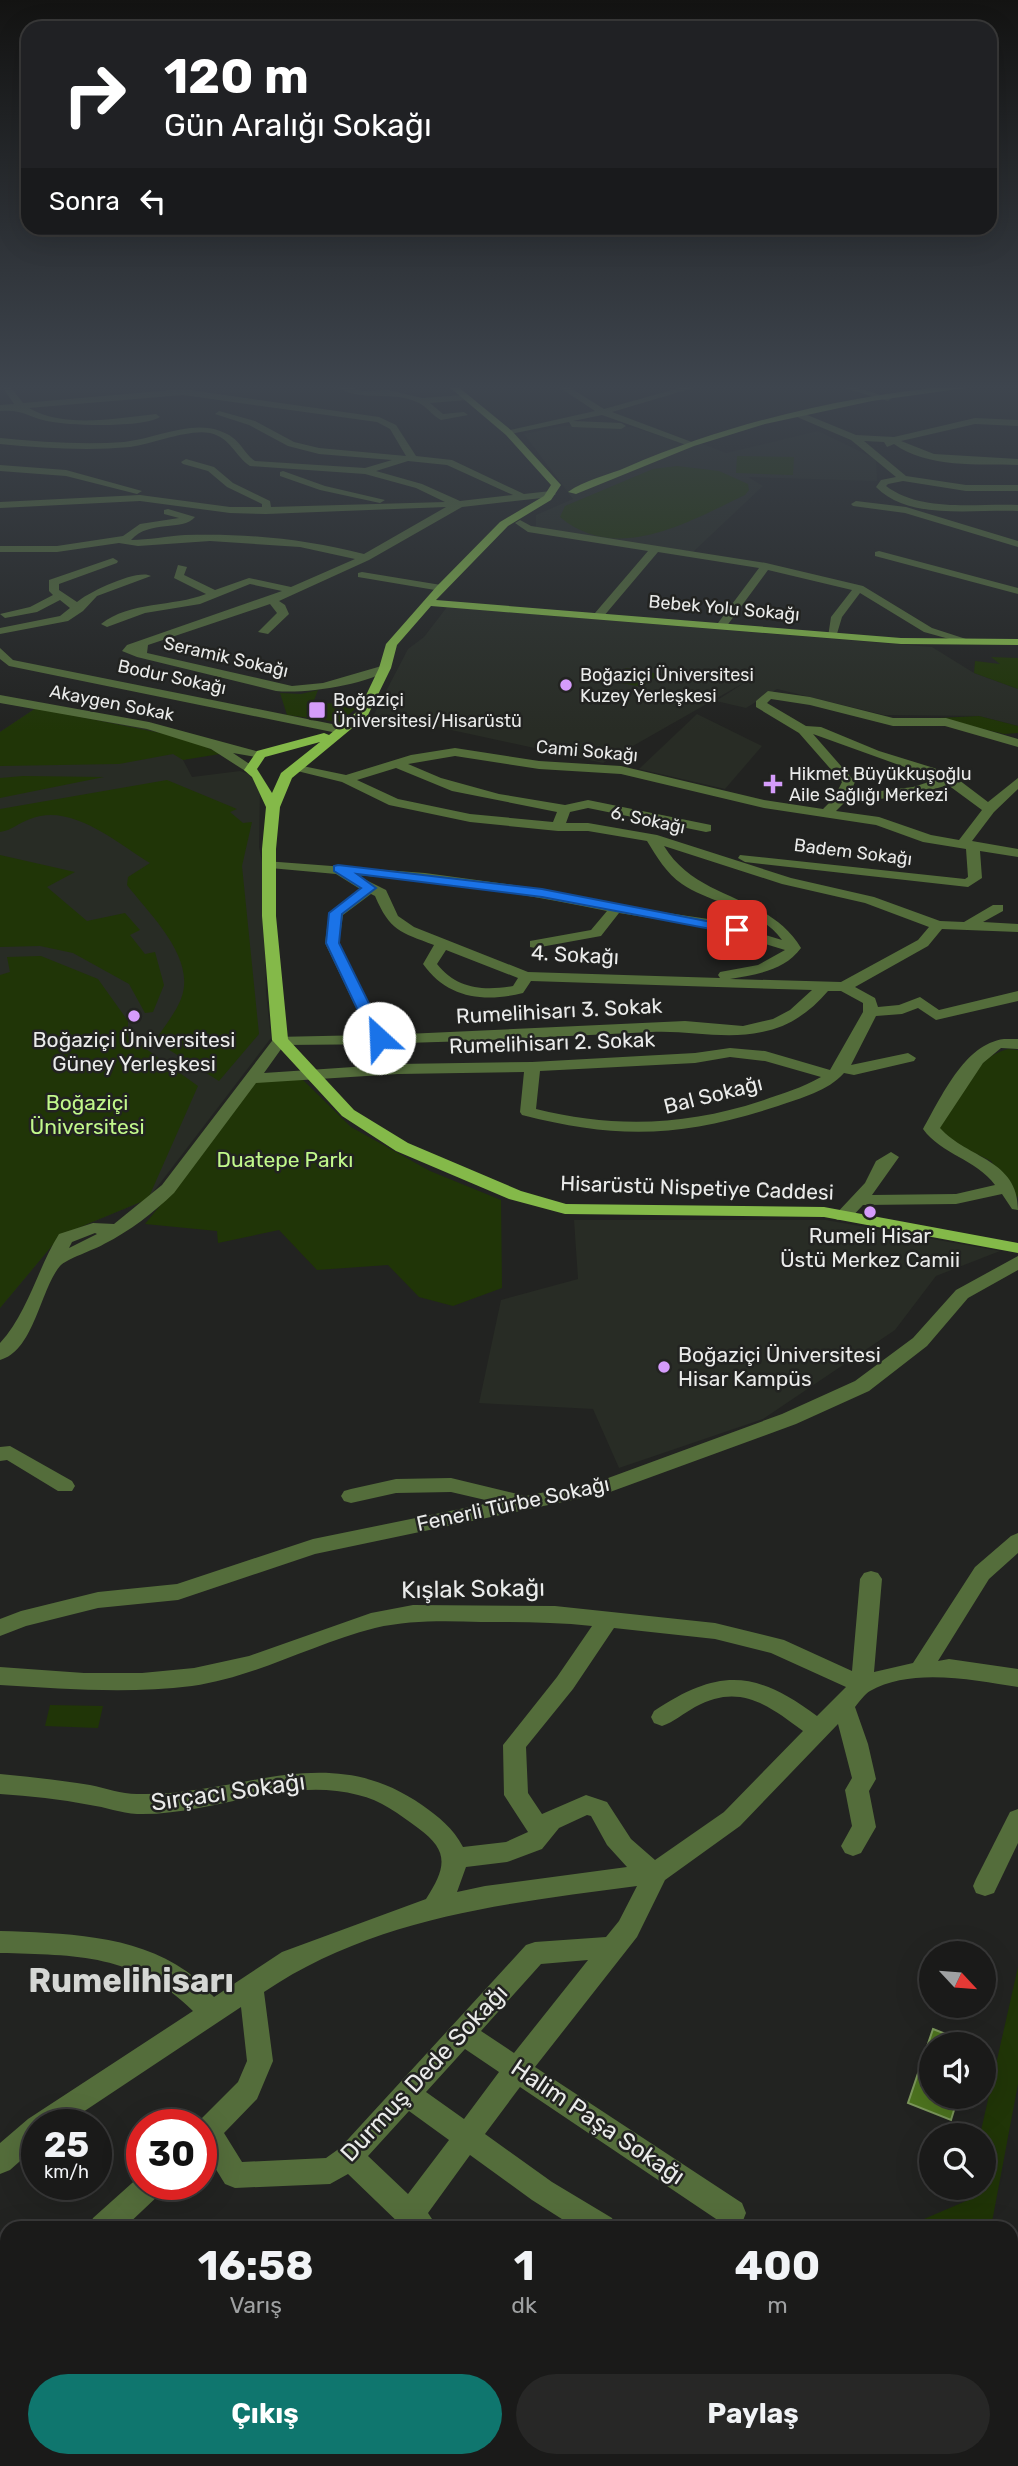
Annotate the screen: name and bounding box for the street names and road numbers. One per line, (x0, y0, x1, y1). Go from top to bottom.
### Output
street label: Bebek Yolu Sokağı (648, 590, 800, 626)
street label: Seramik Sokağı (161, 632, 291, 682)
street label: Bodur Sokağı (116, 655, 228, 699)
street label: Akaygen Sokak (48, 680, 177, 726)
street label: Cami Sokağı (535, 736, 639, 766)
street label: 6. Sokağı (609, 801, 687, 839)
street label: Badem Sokağı (793, 834, 913, 870)
street label: 4. Sokağı (530, 940, 620, 969)
street label: Rumelihisarı 3. Sokak (455, 993, 663, 1028)
street label: Rumelihisarı 2. Sokak (448, 1026, 656, 1059)
street label: Bal Sokağı (661, 1070, 765, 1119)
street label: Hisarüstü Nispetiye Caddesi (560, 1170, 834, 1205)
street label: Fenerli Türbe Sokağı (414, 1471, 612, 1536)
street label: Kışlak Sokağı (401, 1574, 545, 1604)
street label: Sırçacı Sokağı (149, 1767, 307, 1817)
street label: Durmuş Dede Sokağı (335, 1979, 513, 2167)
street label: Halim Paşa Sokağı (506, 2054, 690, 2190)

